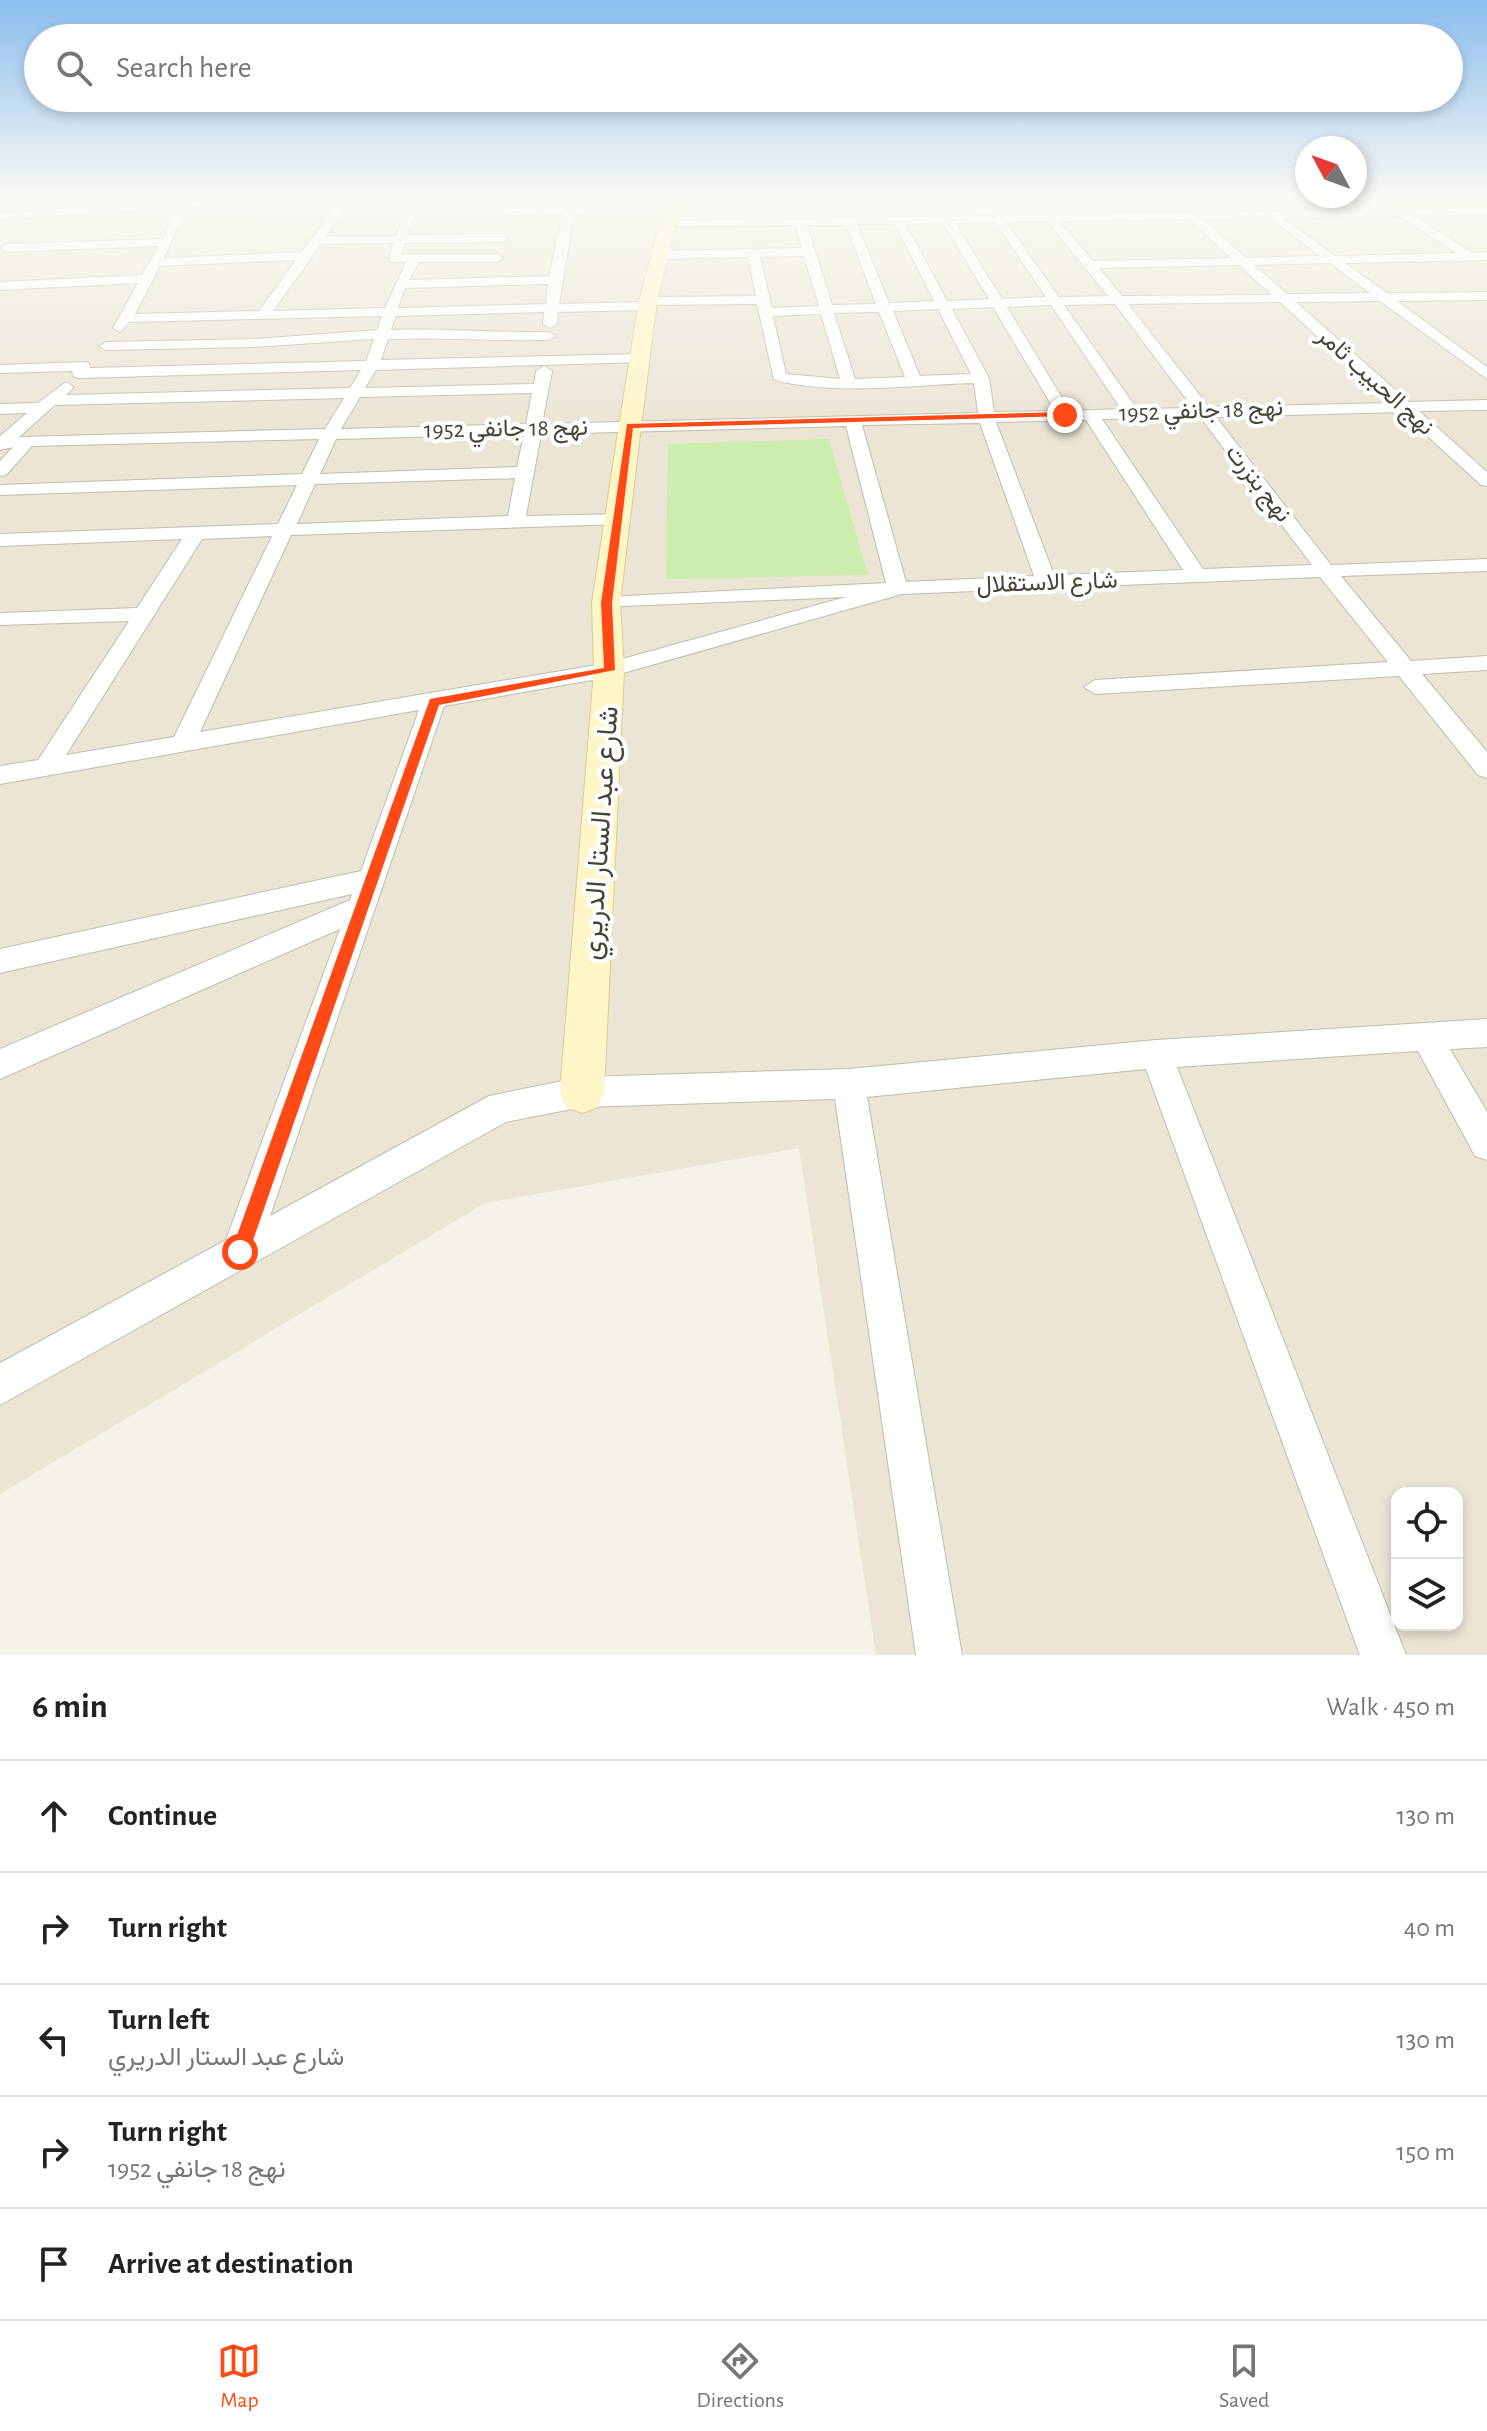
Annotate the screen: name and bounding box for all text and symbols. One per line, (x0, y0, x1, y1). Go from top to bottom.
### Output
search box (24, 24, 1463, 112)
icon: search (52, 46, 96, 90)
text: Search here (116, 53, 252, 83)
north arrow (1295, 136, 1367, 208)
street label: نهج الحبيب ثامر (1309, 323, 1438, 443)
street label: نهج 18 جانفي 1952 (1119, 396, 1284, 432)
route end (1047, 397, 1083, 433)
street label: نهج 18 جانفي 1952 (424, 416, 588, 448)
street label: نهج بنزرت (1218, 441, 1296, 529)
street label: شارع الاستقلال (976, 569, 1118, 600)
street label: شارع عبد الستار الدريري (578, 705, 631, 962)
route start (222, 1234, 258, 1270)
map controls (1391, 1487, 1463, 1631)
button: locate (1391, 1487, 1463, 1559)
button: layers (1391, 1559, 1463, 1631)
text: 6 min (32, 1690, 108, 1724)
text: Walk · 450 m (1326, 1694, 1455, 1720)
icon: ahead (32, 1794, 76, 1838)
text: Continue (108, 1801, 217, 1831)
text: 130 m (1397, 1803, 1455, 1829)
icon: right (32, 1906, 76, 1950)
text: Turn right (108, 1913, 227, 1943)
text: 40 m (1404, 1915, 1455, 1941)
text: Turn left (108, 2005, 209, 2035)
icon: left (32, 2018, 76, 2062)
text: 130 m (1397, 2027, 1455, 2053)
text: شارع عبد الستار الدريري (108, 2044, 344, 2070)
text: Turn right (108, 2117, 227, 2147)
icon: right (32, 2130, 76, 2174)
text: 150 m (1396, 2139, 1455, 2165)
text: نهج 18 جانفي 1952 (108, 2156, 286, 2182)
icon: arrive (32, 2242, 76, 2286)
text: Arrive at destination (108, 2249, 354, 2279)
tab: Map (217, 2339, 261, 2413)
tab: Directions (696, 2339, 784, 2413)
tab: Saved (1219, 2339, 1269, 2413)

